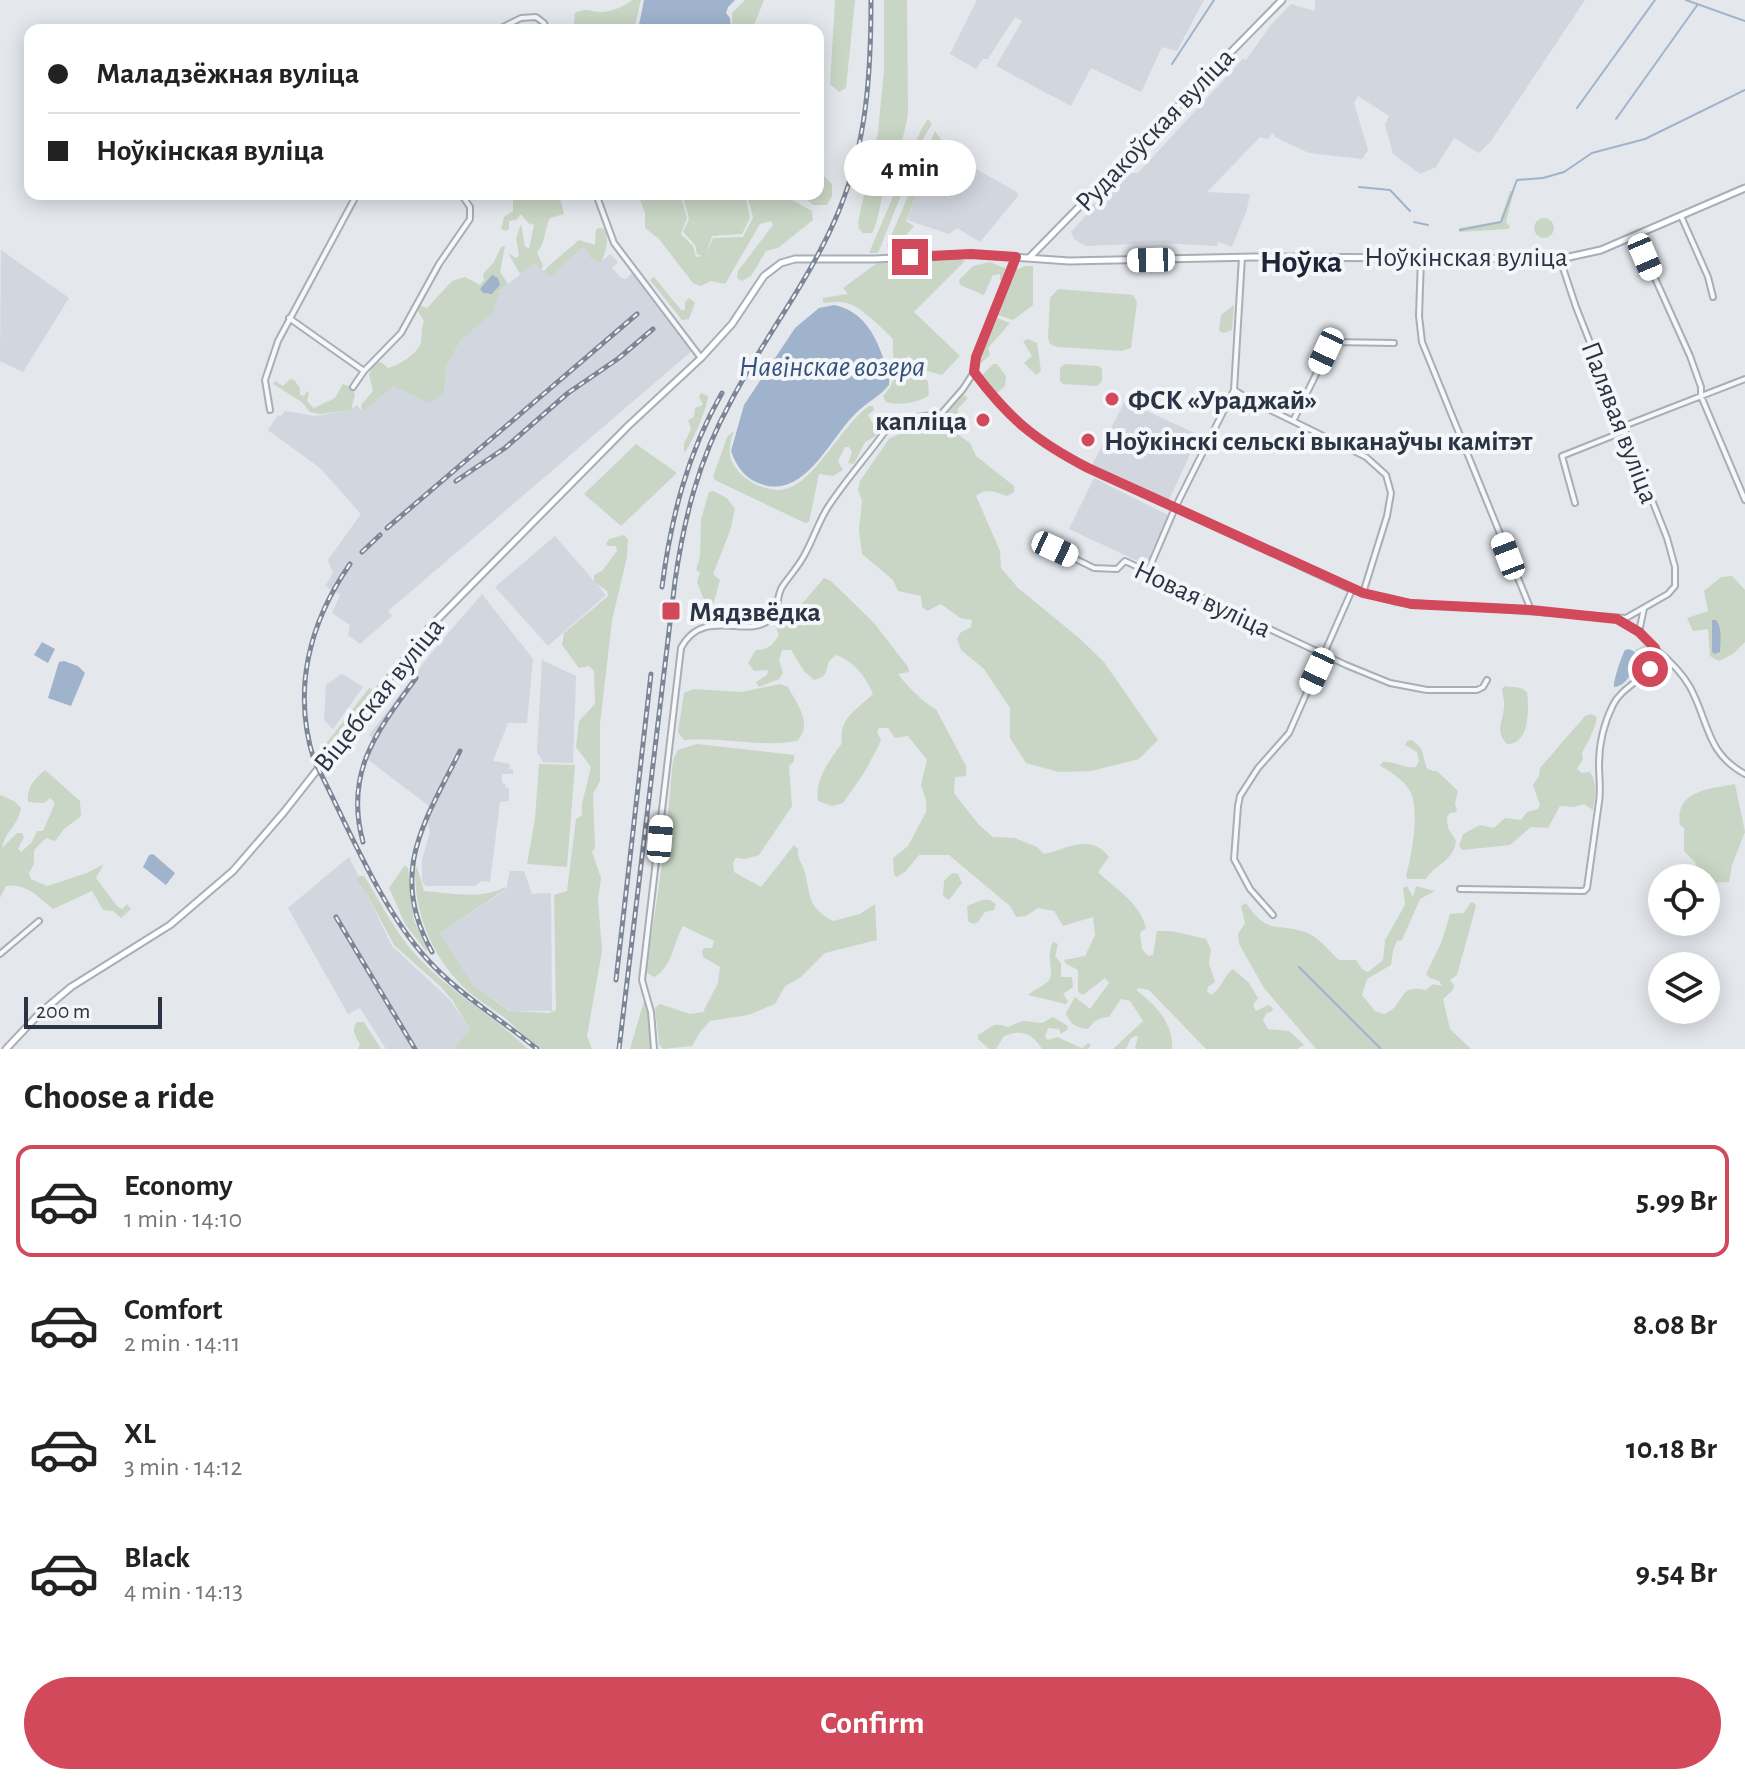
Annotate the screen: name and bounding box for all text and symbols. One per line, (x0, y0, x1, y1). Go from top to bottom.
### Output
street label: Рудакоўская вуліца (1071, 43, 1240, 218)
text: Маладзёжная вуліца (96, 59, 359, 89)
text: Ноўкінская вуліца (96, 136, 324, 166)
callout: 4 min (844, 141, 976, 197)
text: 4 min (881, 155, 939, 181)
car (1625, 230, 1665, 284)
route end (892, 239, 928, 275)
street label: Ноўкінская вуліца (1364, 244, 1568, 272)
district label: Ноўка (1260, 246, 1342, 278)
car (1127, 248, 1175, 272)
car (1305, 324, 1347, 378)
street label: Палявая вуліца (1575, 338, 1663, 508)
water label: Навінскае возера (739, 352, 925, 382)
place label: ФСК «Ураджай» (1128, 387, 1317, 415)
marker: ФСК «Ураджай» (1103, 390, 1121, 408)
place label: капліца (875, 408, 967, 436)
marker: капліца (974, 411, 992, 429)
place label: Ноўкінскі сельскі выканаўчы камітэт (1104, 428, 1534, 456)
marker: Ноўкінскі сельскі выканаўчы камітэт (1079, 431, 1097, 449)
car (1028, 528, 1082, 570)
car (1488, 529, 1528, 583)
street label: Новая вуліца (1129, 556, 1275, 644)
place label: Мядзвёдка (689, 599, 821, 627)
marker: Мядзвёдка (660, 600, 682, 622)
street label: Віцебская вуліца (309, 613, 450, 778)
car (1296, 644, 1338, 698)
route start (1632, 651, 1668, 687)
car (646, 814, 674, 864)
map controls (1648, 864, 1720, 1024)
button: locate (1648, 864, 1720, 936)
button: layers (1648, 952, 1720, 1024)
scale bar (24, 993, 162, 1029)
text: 200 m (36, 1000, 90, 1022)
text: Choose a ride (24, 1079, 214, 1115)
icon: car (28, 1165, 100, 1237)
text: Economy (124, 1171, 233, 1201)
text: 5.99 Br (1636, 1186, 1717, 1216)
text: 1 min · 14:10 (124, 1206, 242, 1232)
icon: car (28, 1289, 100, 1361)
text: Comfort (124, 1295, 223, 1325)
text: 8.08 Br (1633, 1310, 1717, 1340)
text: 2 min · 14:11 (124, 1330, 240, 1356)
icon: car (28, 1413, 100, 1485)
text: XL (124, 1419, 156, 1449)
text: 10.18 Br (1626, 1434, 1717, 1464)
text: 3 min · 14:12 (124, 1454, 242, 1480)
icon: car (28, 1537, 100, 1609)
text: Black (124, 1543, 190, 1573)
text: 9.54 Br (1635, 1558, 1717, 1588)
text: 4 min · 14:13 (124, 1578, 243, 1604)
button: Confirm (24, 1677, 1721, 1769)

